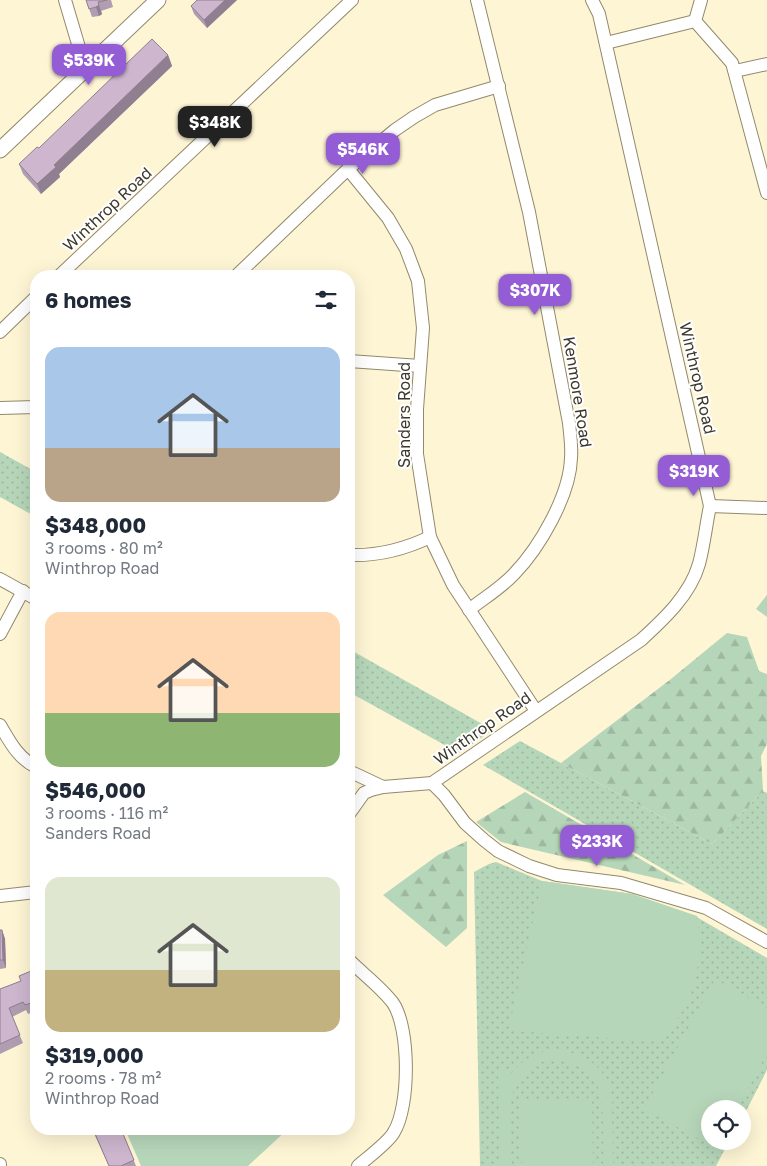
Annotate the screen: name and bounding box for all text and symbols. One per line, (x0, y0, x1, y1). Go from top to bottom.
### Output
pin: $539K (54, 44, 124, 86)
text: $539K (63, 50, 115, 70)
pin: $348K (180, 106, 250, 148)
text: $348K (189, 112, 241, 132)
pin: $546K (328, 132, 398, 175)
text: $546K (337, 139, 389, 159)
street label: Winthrop Road (58, 163, 156, 255)
pin: $307K (500, 274, 570, 316)
text: $307K (509, 280, 561, 300)
icon: filters (312, 286, 340, 314)
text: 6 homes (45, 287, 131, 313)
street label: Winthrop Road (675, 320, 721, 436)
street label: Kenmore Road (559, 335, 597, 449)
street label: Sanders Road (394, 362, 414, 468)
icon: home (148, 380, 238, 470)
pin: $319K (659, 454, 729, 497)
text: $319K (669, 461, 719, 481)
text: $348,000 (45, 512, 146, 538)
text: 3 rooms · 80 m² (45, 538, 163, 558)
text: Winthrop Road (45, 558, 159, 578)
icon: home (148, 645, 238, 735)
street label: Winthrop Road (429, 687, 535, 769)
text: $546,000 (45, 777, 146, 803)
text: 3 rooms · 116 m² (45, 803, 168, 823)
text: Sanders Road (45, 823, 151, 843)
pin: $233K (562, 824, 632, 867)
text: $233K (571, 831, 623, 851)
icon: home (148, 910, 238, 1000)
text: $319,000 (45, 1042, 144, 1068)
text: 2 rooms · 78 m² (45, 1068, 161, 1088)
text: Winthrop Road (45, 1088, 159, 1108)
map controls (701, 1100, 751, 1150)
button: locate (701, 1100, 751, 1150)

